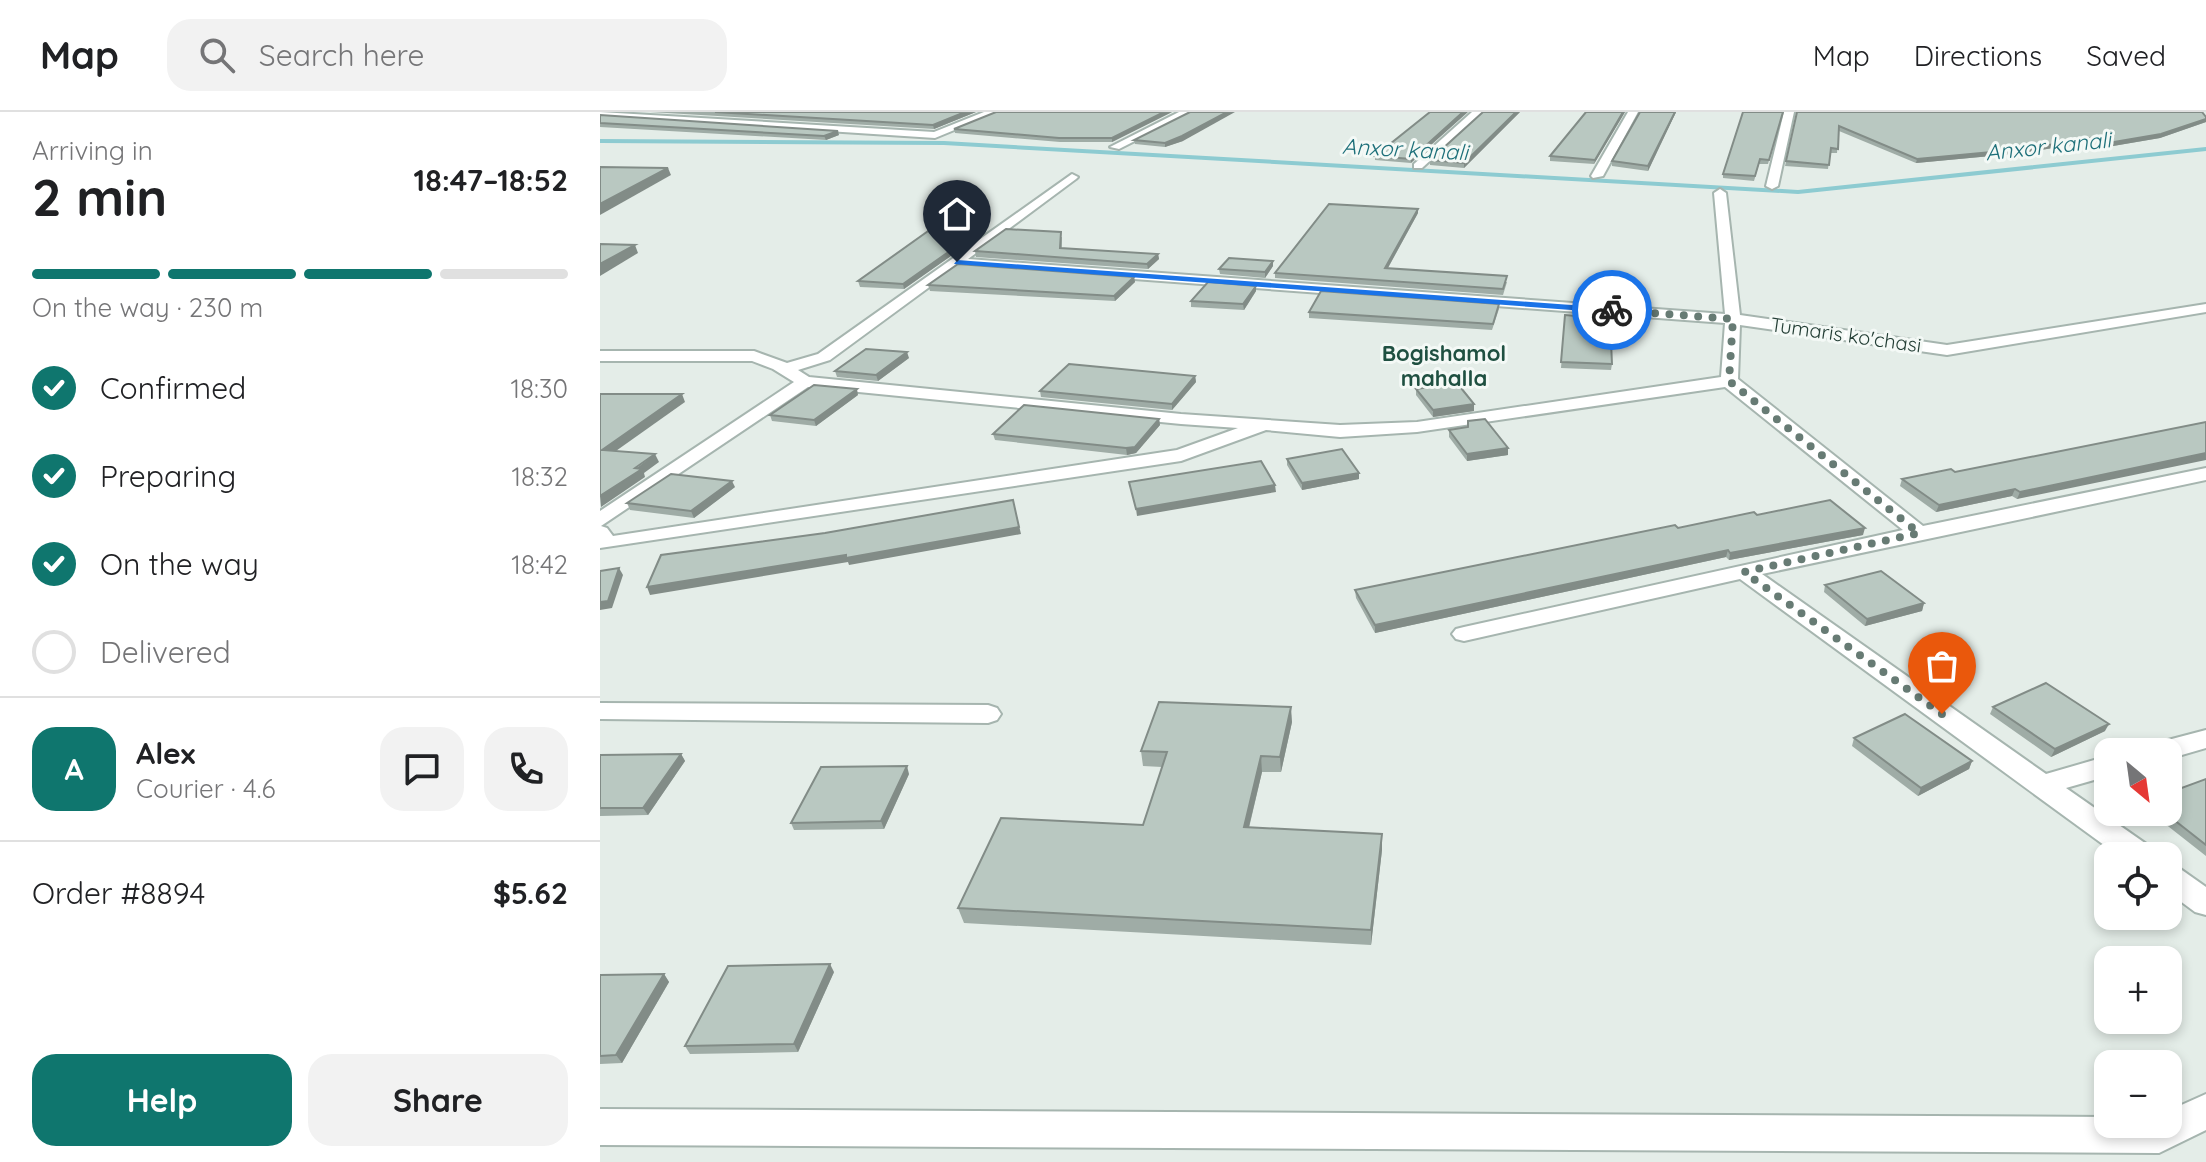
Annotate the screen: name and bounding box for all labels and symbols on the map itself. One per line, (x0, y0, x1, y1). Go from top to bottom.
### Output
water label: Anxor kanali (1984, 125, 2114, 167)
water label: Anxor kanali (1341, 132, 1471, 166)
pin (923, 180, 991, 262)
courier (1572, 270, 1652, 350)
street label: Tumaris ko'chasi (1769, 312, 1923, 357)
district label: Bogishamol mahalla (1382, 339, 1506, 392)
pin (1908, 632, 1976, 714)
north arrow (2094, 738, 2182, 826)

